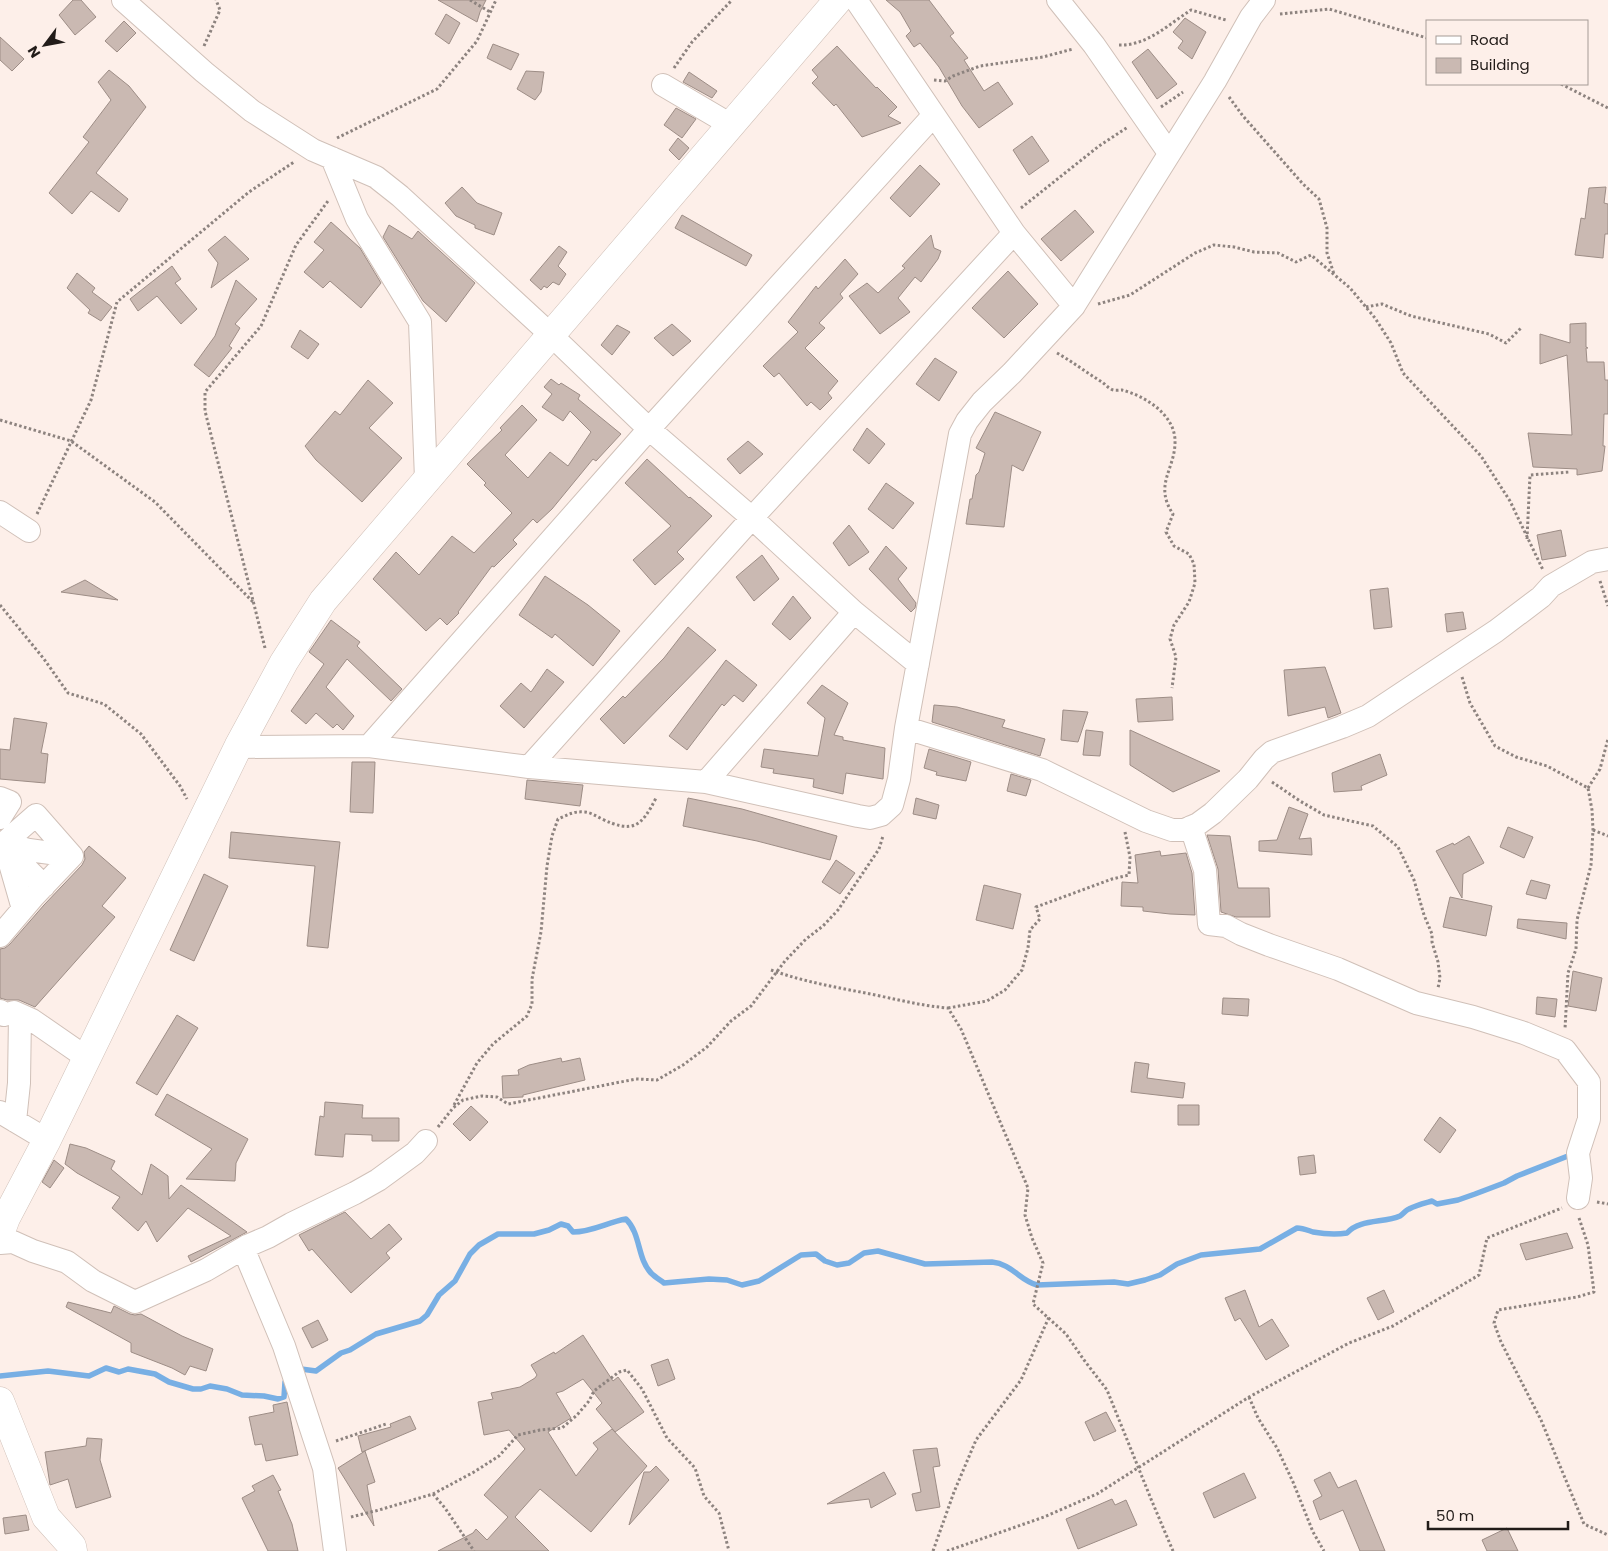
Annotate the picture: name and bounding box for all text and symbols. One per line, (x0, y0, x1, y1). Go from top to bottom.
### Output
north arrow (20, 20, 70, 70)
legend (1426, 20, 1588, 85)
text: Road (1470, 29, 1509, 50)
text: N (23, 42, 45, 62)
text: Building (1470, 54, 1530, 75)
scale bar (1428, 1498, 1568, 1530)
text: 50 m (1436, 1505, 1474, 1526)

